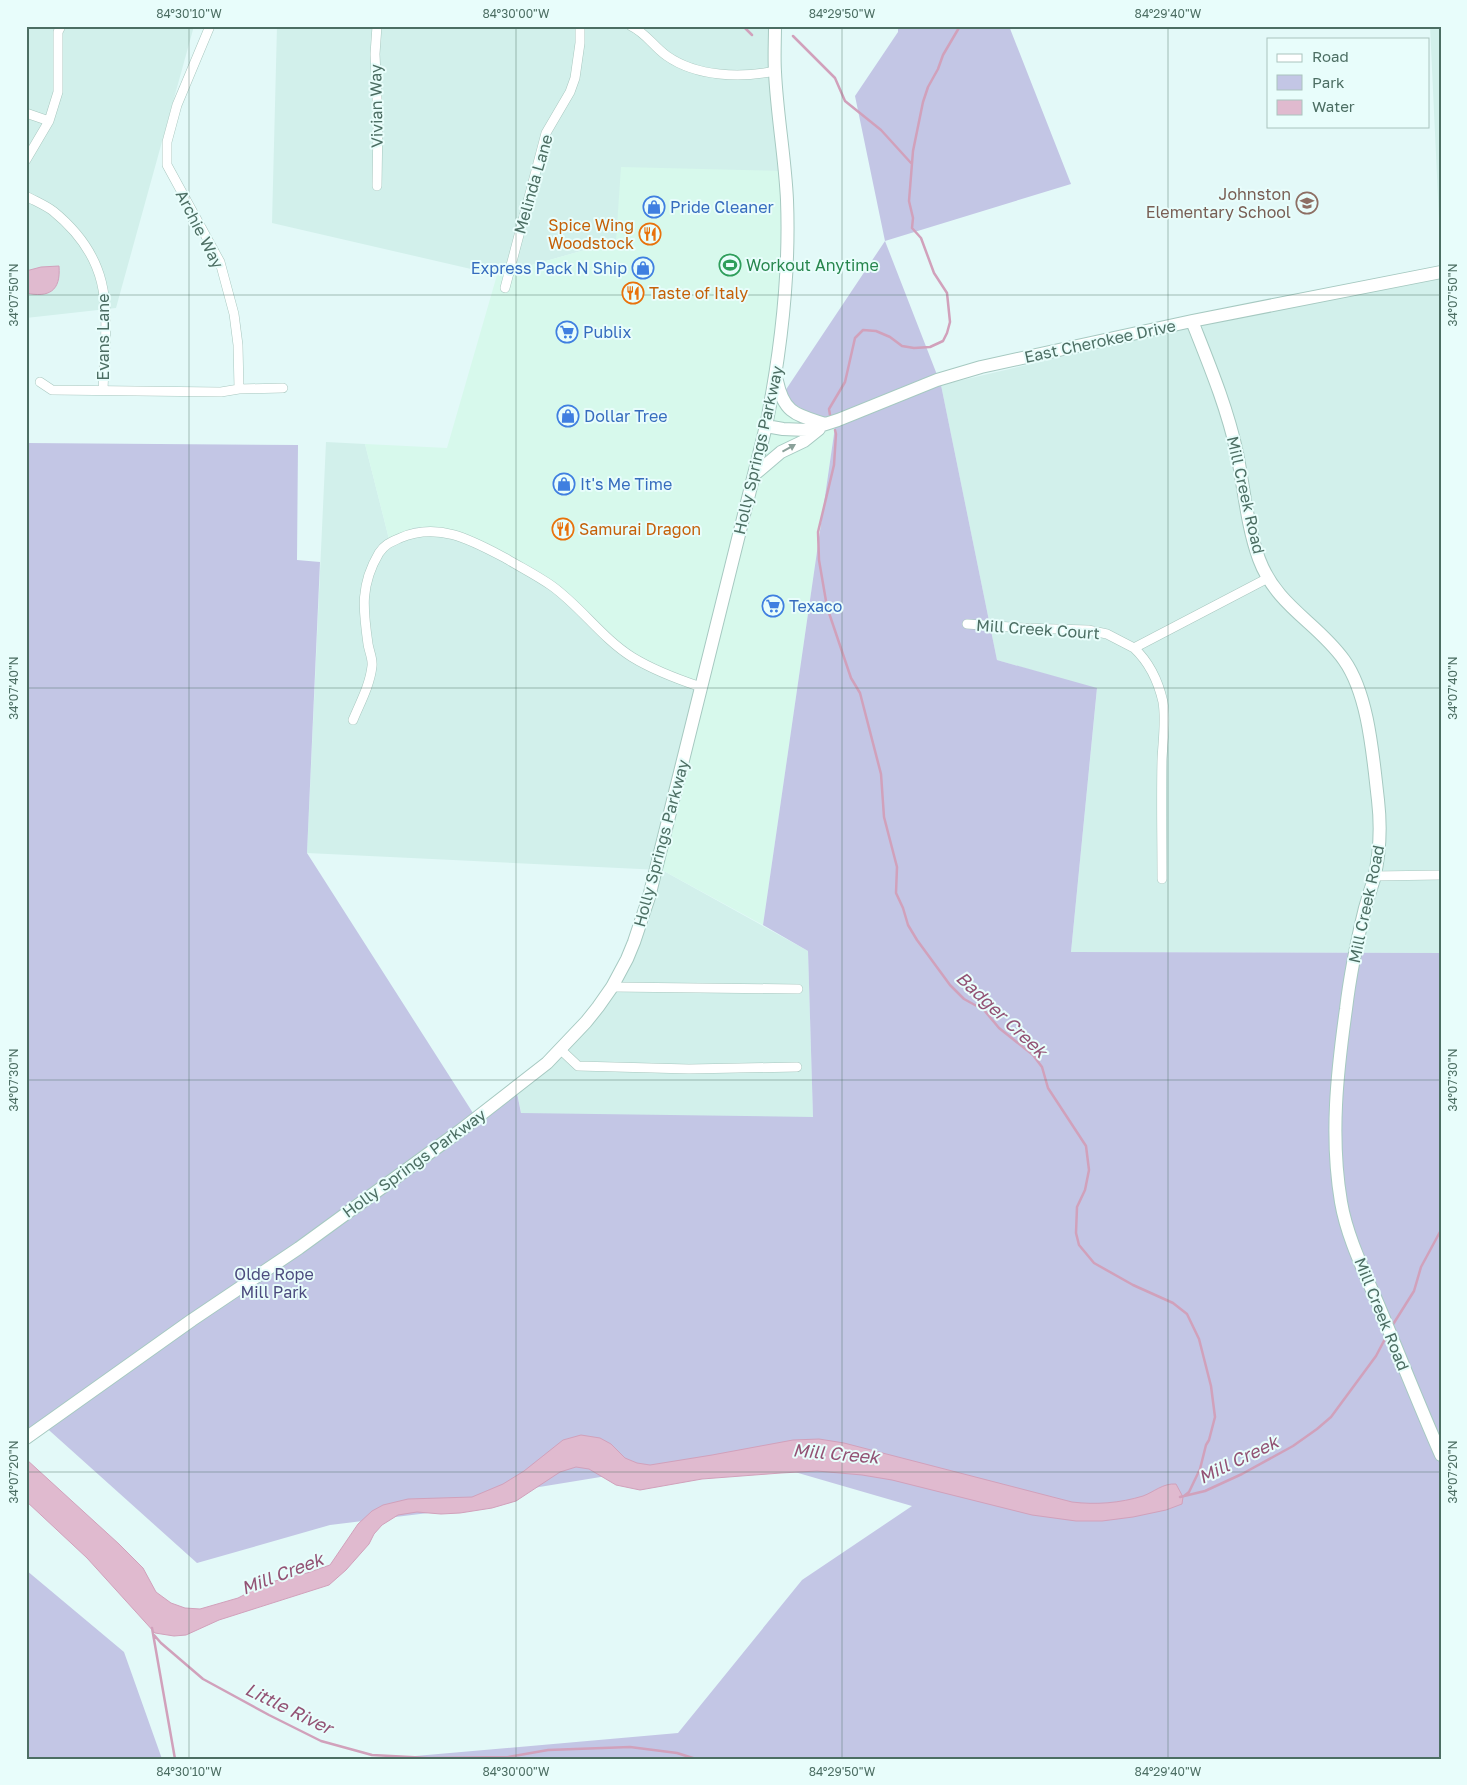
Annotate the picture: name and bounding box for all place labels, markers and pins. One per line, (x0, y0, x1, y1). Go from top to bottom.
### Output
place label: Johnston Elementary School (1146, 184, 1291, 222)
school or university icon: Johnston Elementary School (1295, 191, 1319, 215)
shop icon: Pride Cleaner (642, 195, 666, 219)
place label: Pride Cleaner (670, 197, 774, 217)
place label: Spice Wing Woodstock (548, 215, 634, 253)
restaurant icon: Spice Wing Woodstock (638, 222, 662, 246)
sports icon: Workout Anytime (718, 253, 742, 277)
place label: Workout Anytime (746, 255, 879, 275)
shop icon: Express Pack N Ship (631, 256, 655, 280)
place label: Express Pack N Ship (471, 258, 627, 278)
restaurant icon: Taste of Italy (621, 281, 645, 305)
place label: Taste of Italy (649, 283, 748, 303)
supermarket icon: Publix (555, 320, 579, 344)
place label: Publix (583, 322, 631, 342)
shop icon: Dollar Tree (556, 404, 580, 428)
place label: Dollar Tree (584, 406, 667, 426)
shop icon: It's Me Time (552, 472, 576, 496)
place label: It's Me Time (580, 474, 672, 494)
restaurant icon: Samurai Dragon (551, 517, 575, 541)
place label: Samurai Dragon (579, 519, 701, 539)
supermarket icon: Texaco (761, 594, 785, 618)
place label: Texaco (789, 596, 842, 616)

